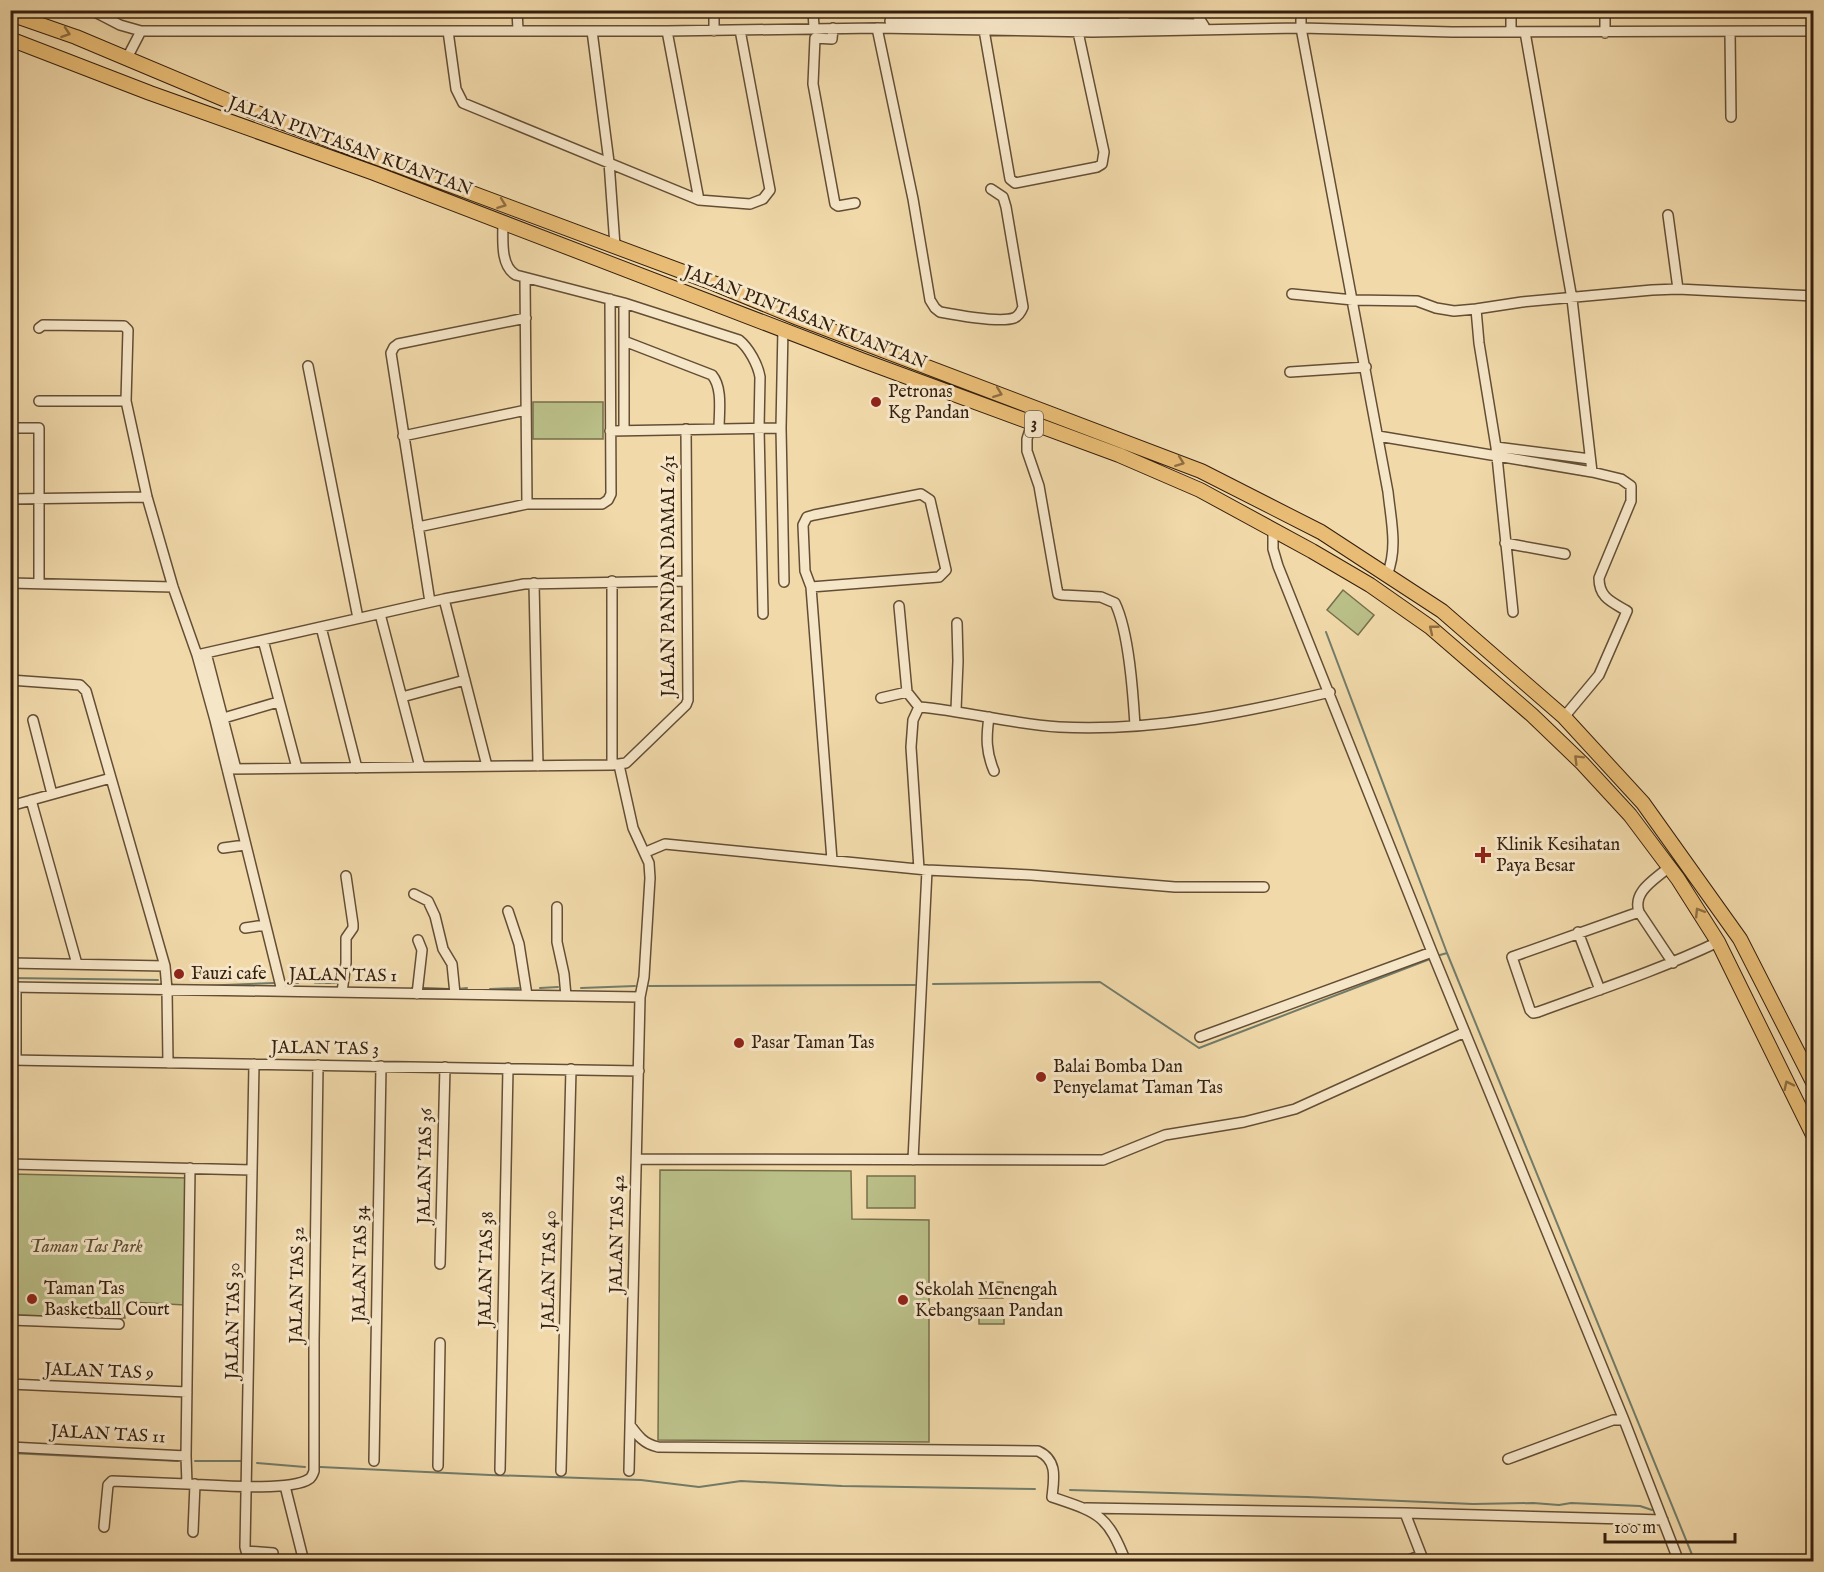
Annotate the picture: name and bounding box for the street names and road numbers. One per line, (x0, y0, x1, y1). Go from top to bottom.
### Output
street label: JALAN PINTASAN KUANTAN (223, 91, 476, 202)
street label: JALAN PINTASAN KUANTAN (678, 260, 930, 375)
road number: 3 (1025, 411, 1043, 437)
street label: JALAN PANDAN DAMAI 2/31 (658, 455, 681, 699)
street label: JALAN TAS 1 (287, 964, 397, 988)
street label: JALAN TAS 3 (269, 1037, 379, 1061)
street label: JALAN TAS 36 (413, 1108, 439, 1226)
street label: JALAN TAS 42 (605, 1174, 631, 1296)
street label: JALAN TAS 34 (348, 1205, 374, 1325)
street label: JALAN TAS 40 (537, 1210, 563, 1332)
street label: JALAN TAS 38 (474, 1211, 500, 1329)
street label: JALAN TAS 32 (285, 1226, 311, 1346)
street label: JALAN TAS 30 (221, 1262, 247, 1382)
street label: JALAN TAS 9 (42, 1359, 154, 1385)
street label: JALAN TAS 11 (48, 1420, 166, 1449)

